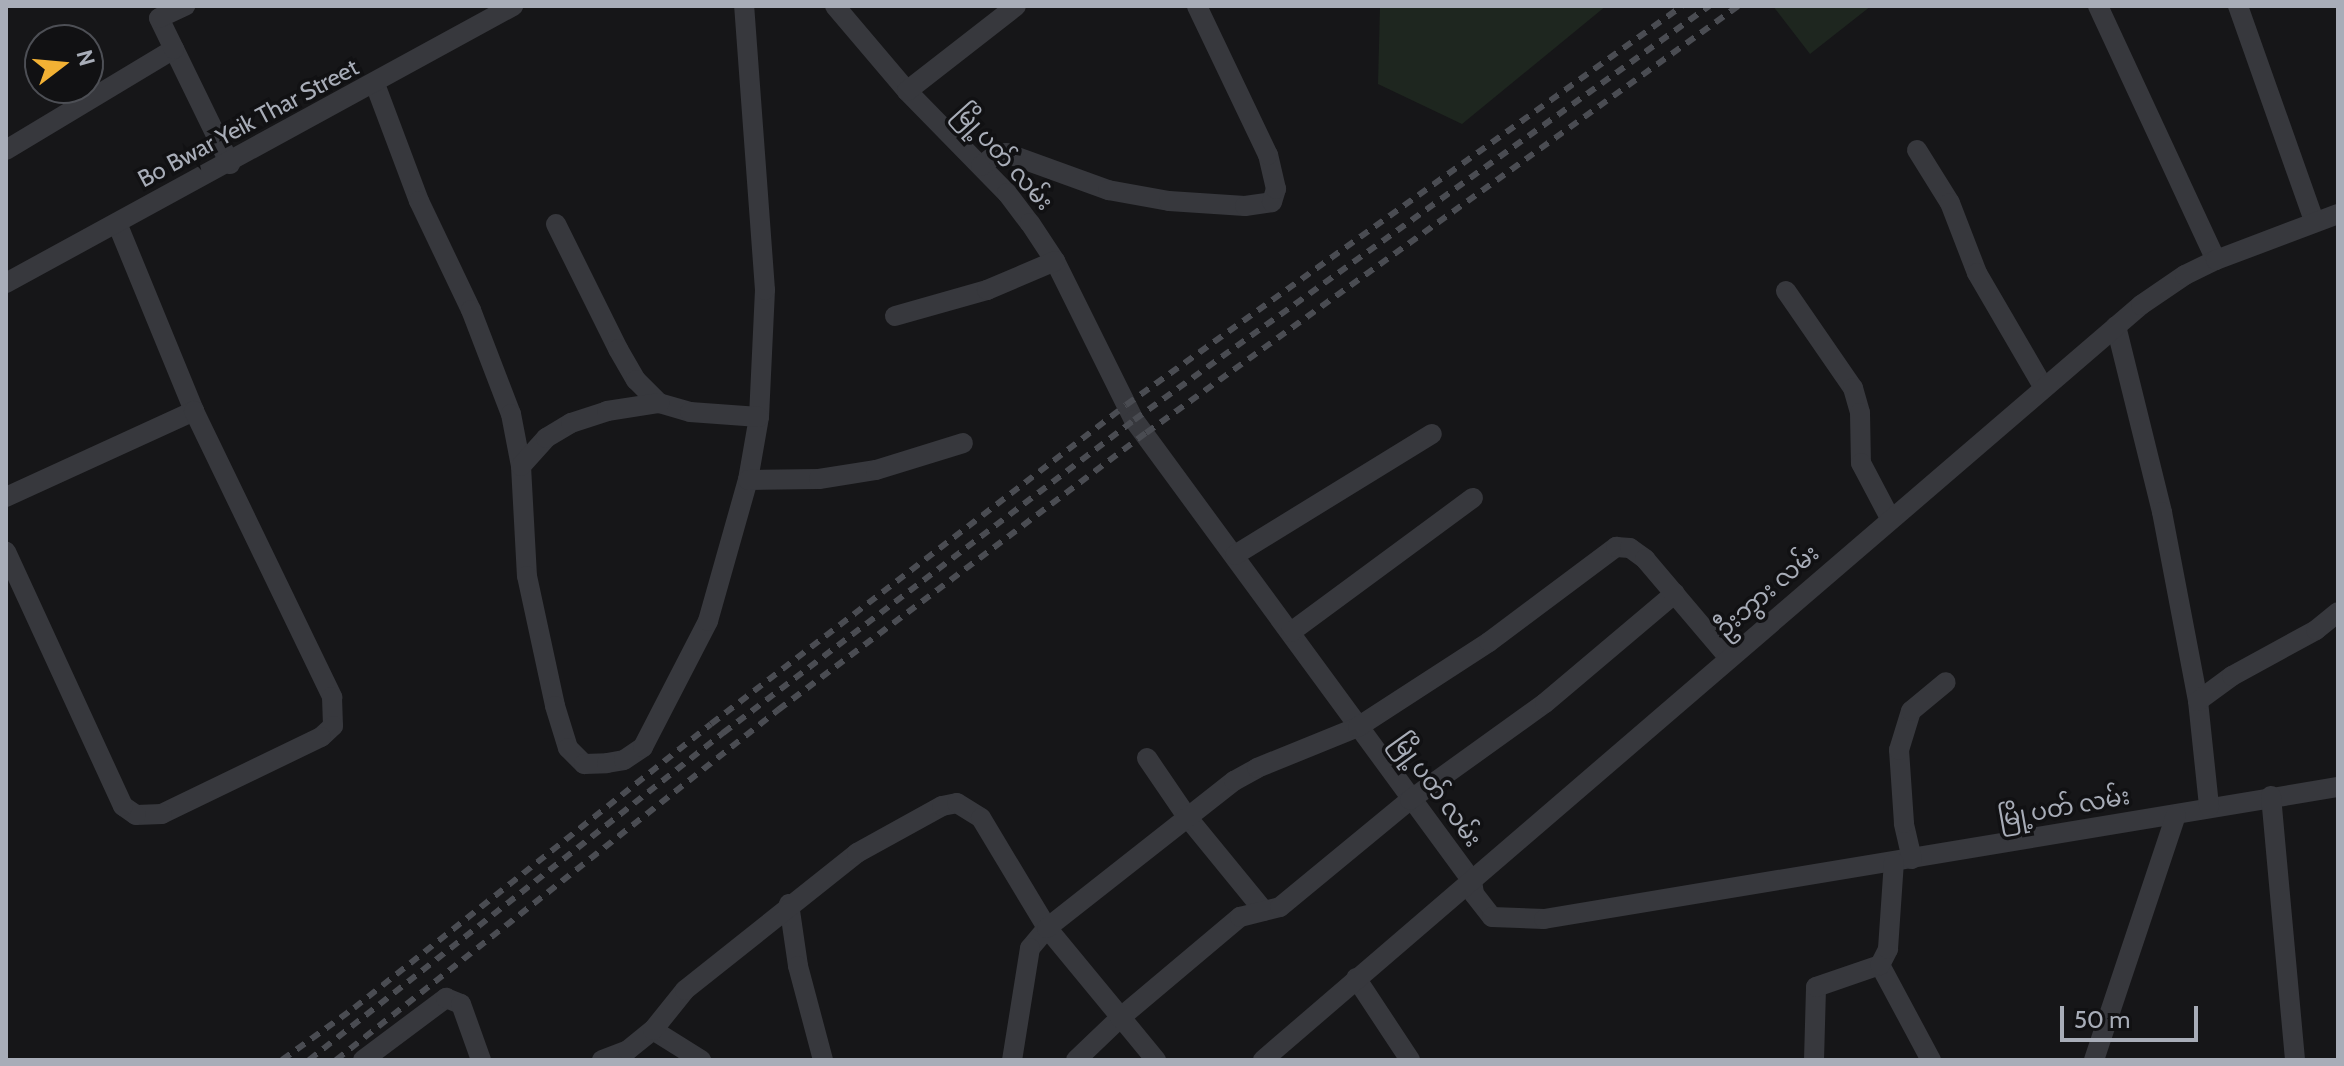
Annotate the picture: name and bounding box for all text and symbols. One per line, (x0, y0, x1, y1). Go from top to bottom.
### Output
north arrow (24, 24, 104, 104)
text: N (71, 47, 101, 69)
street label: Bo Bwar Yeik Thar Street (133, 53, 363, 193)
street label: မြို့ပတ် လမ်း (949, 98, 1059, 216)
street label: ဦးဘွား လမ်း (1710, 538, 1824, 644)
street label: မြို့ပတ် လမ်း (1386, 728, 1488, 852)
street label: မြို့ပတ် လမ်း (1996, 781, 2132, 833)
scale bar (2064, 990, 2202, 1040)
text: 50 m (2074, 1005, 2130, 1034)

